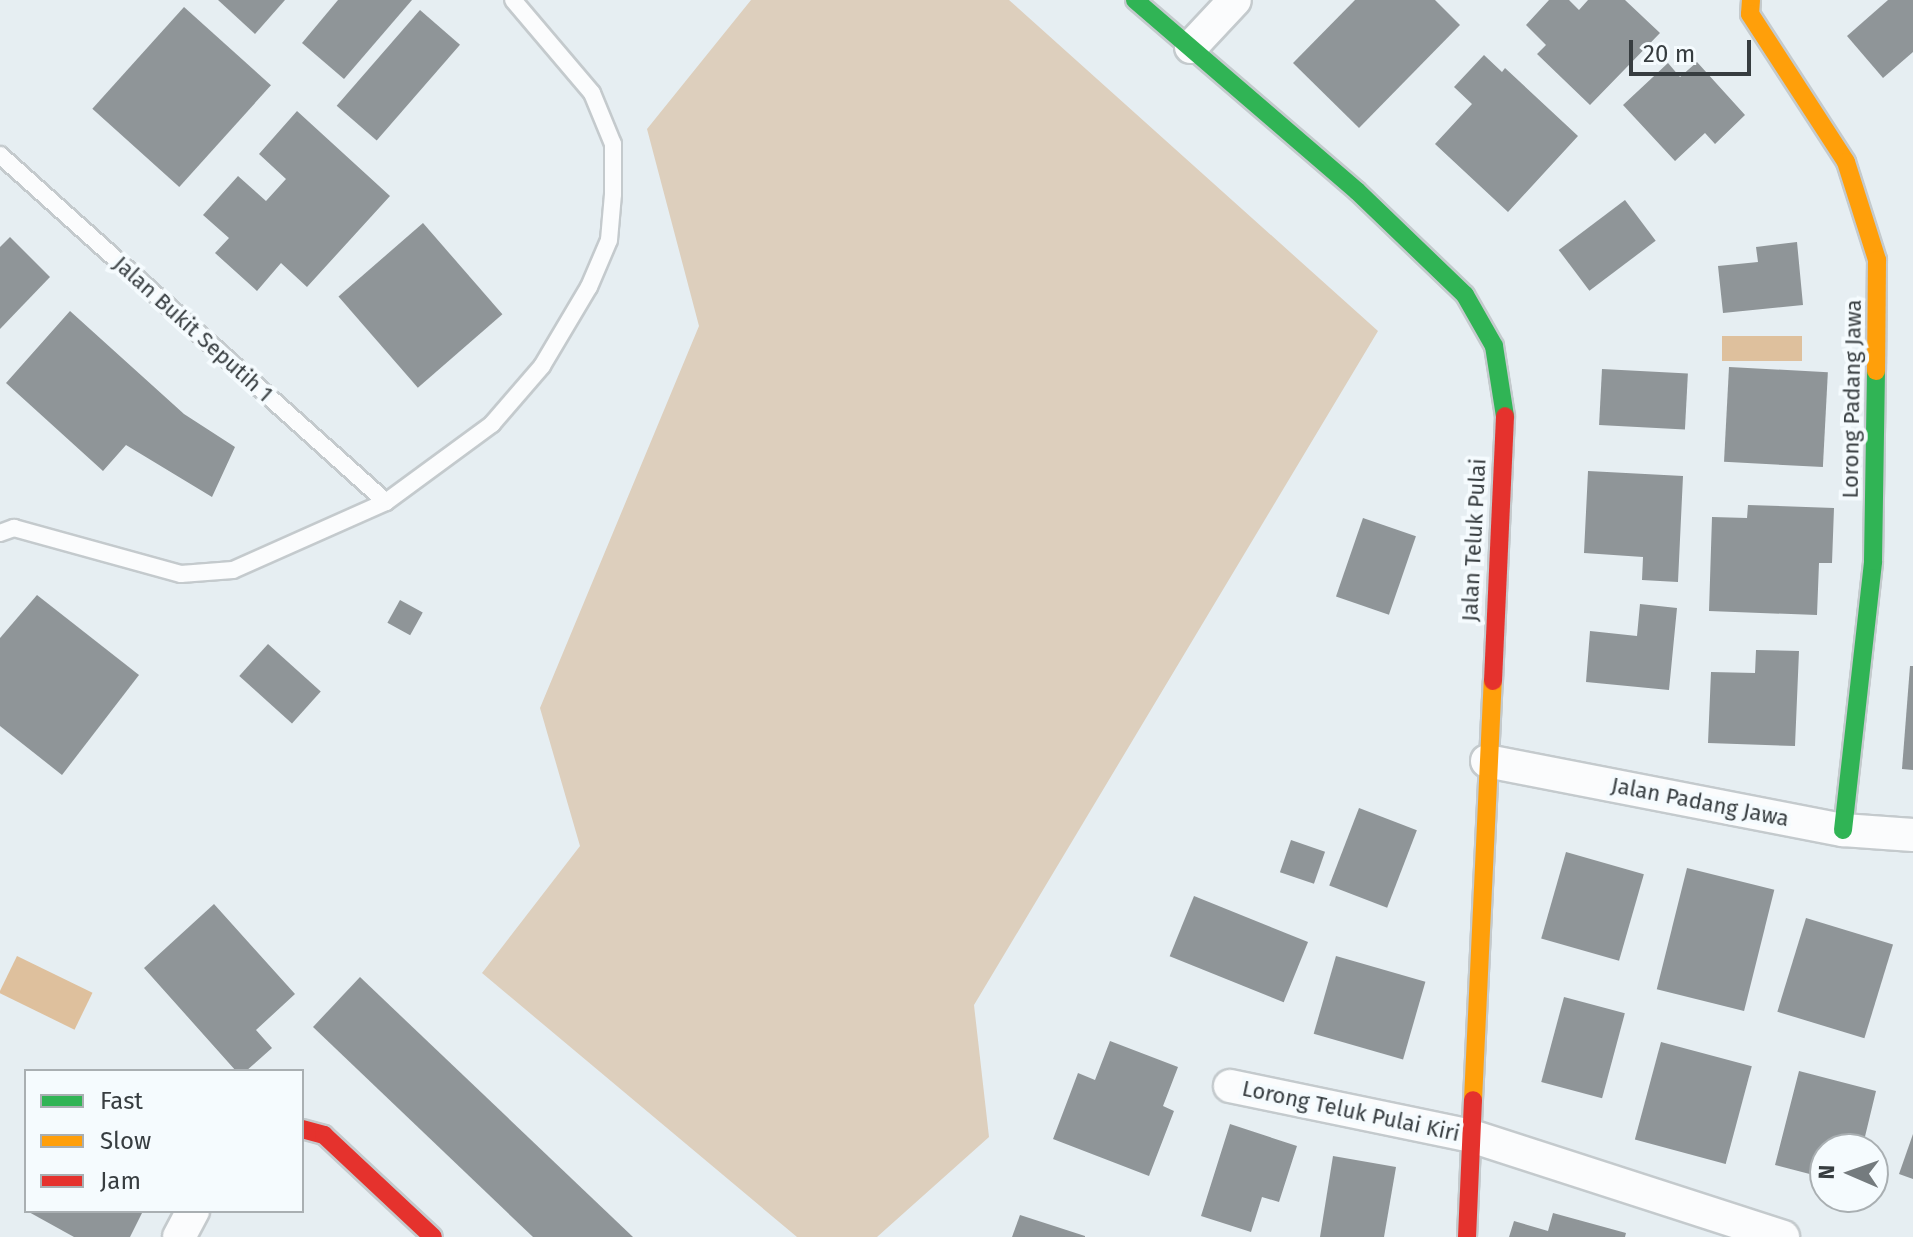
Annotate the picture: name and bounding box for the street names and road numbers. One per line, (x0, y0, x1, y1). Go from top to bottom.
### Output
street label: Jalan Bukit Seputih 1 (108, 251, 278, 407)
street label: Lorong Padang Jawa (1837, 299, 1867, 499)
street label: Jalan Teluk Pulai (1457, 458, 1491, 622)
street label: Jalan Padang Jawa (1609, 772, 1791, 832)
street label: Lorong Teluk Pulai Kiri (1240, 1075, 1462, 1147)

